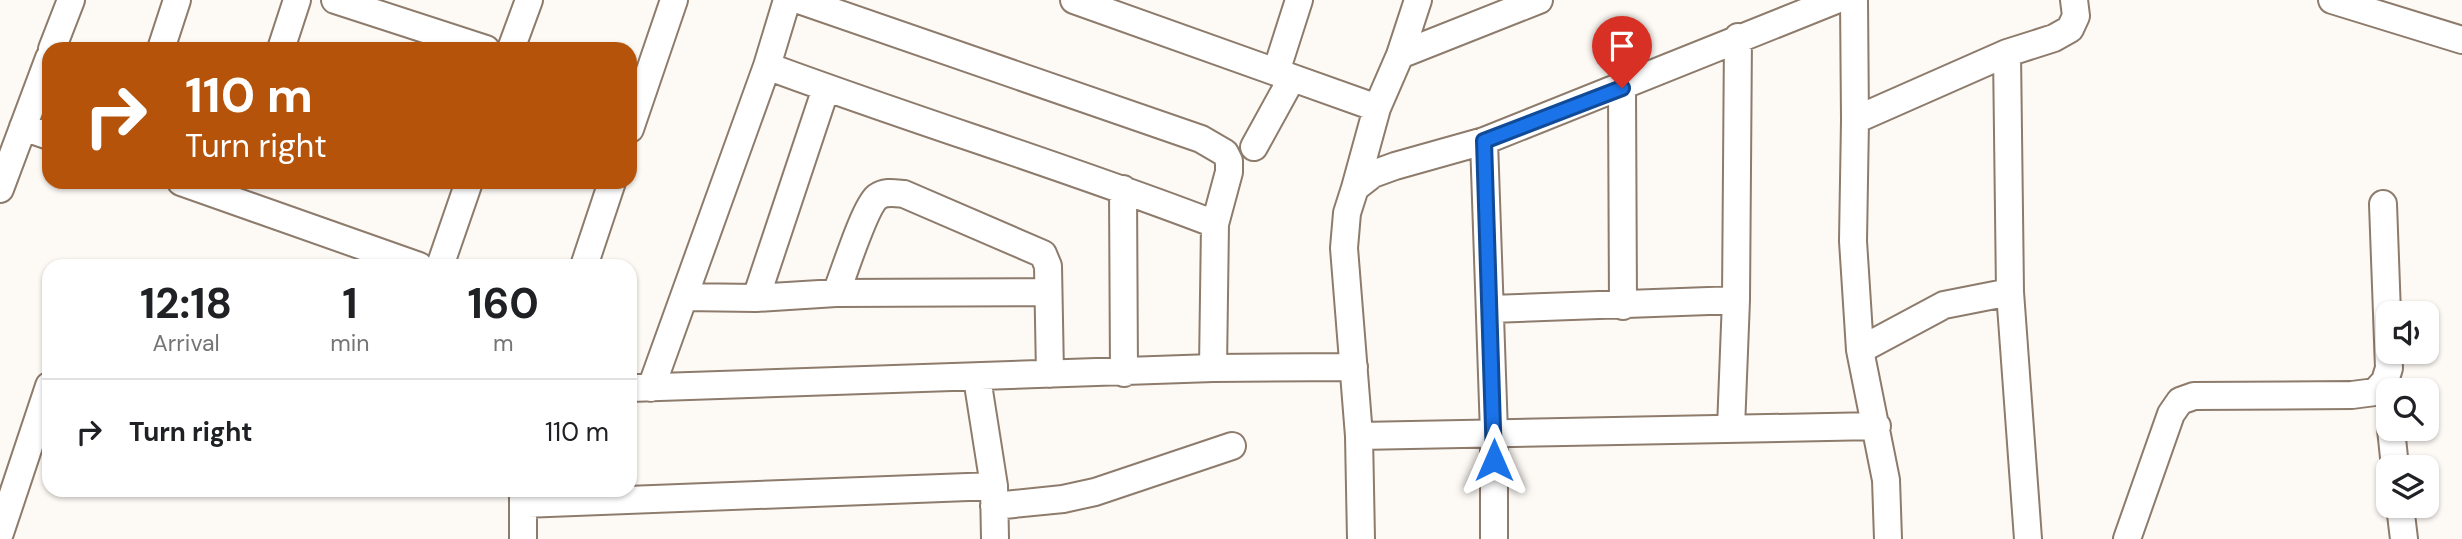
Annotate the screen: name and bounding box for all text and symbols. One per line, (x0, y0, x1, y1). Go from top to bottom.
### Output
pin (1592, 16, 1652, 88)
icon: arrive (1603, 27, 1641, 65)
text: 110 m (185, 63, 313, 127)
icon: right (70, 70, 161, 161)
text: Turn right (185, 125, 327, 167)
text: 12:18 (140, 276, 232, 331)
text: 1 (342, 276, 357, 331)
text: 160 (467, 276, 539, 331)
map controls (2376, 301, 2439, 518)
button: sound (2376, 301, 2439, 364)
text: Arrival (153, 328, 220, 358)
text: min (330, 328, 369, 358)
text: m (493, 328, 513, 358)
button: search (2376, 378, 2439, 441)
icon: right (70, 413, 108, 451)
text: Turn right (129, 415, 253, 449)
text: 110 m (545, 415, 609, 449)
position arrow (1457, 423, 1531, 497)
button: layers (2376, 455, 2439, 518)

